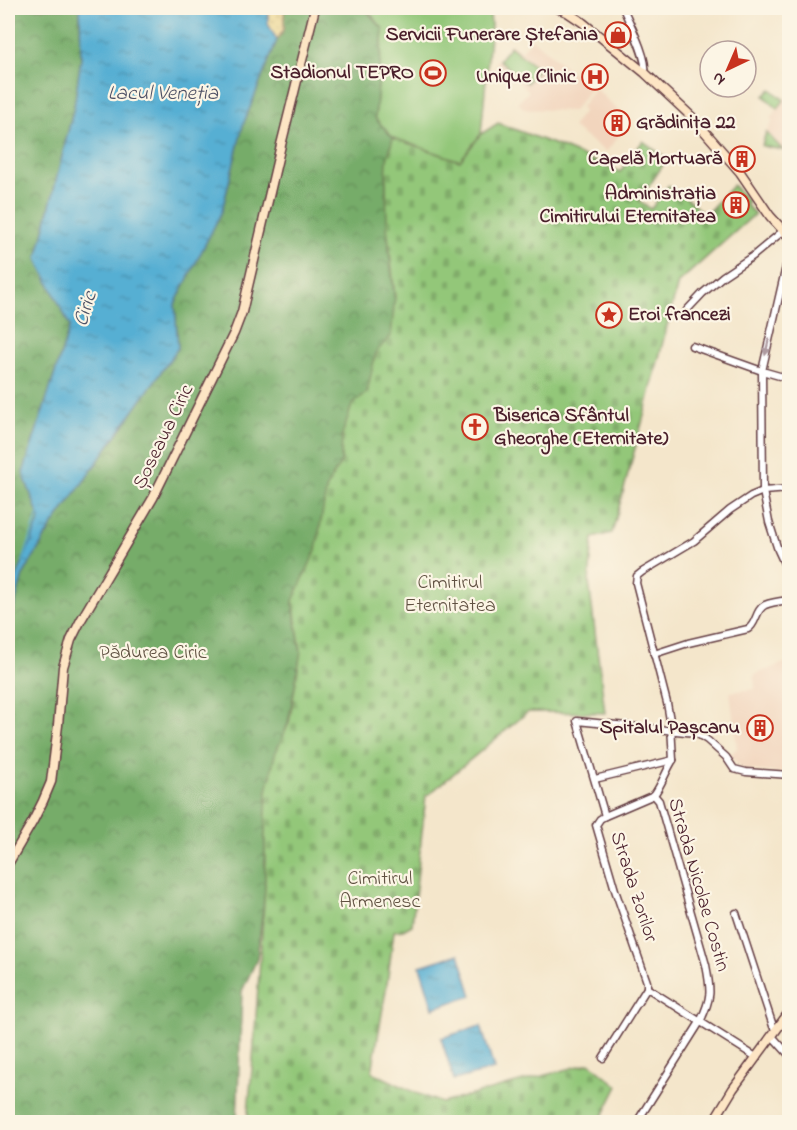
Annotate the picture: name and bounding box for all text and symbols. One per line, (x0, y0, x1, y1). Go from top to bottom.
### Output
shop icon: Servicii Funerare Ștefania (603, 20, 633, 50)
place label: Servicii Funerare Ștefania (386, 21, 598, 50)
north arrow (698, 39, 758, 99)
sports icon: Stadionul TEPRO (418, 58, 448, 88)
place label: Stadionul TEPRO (270, 59, 414, 88)
hospital icon: Unique Clinic (580, 62, 610, 92)
place label: Unique Clinic (476, 63, 577, 92)
text: N (707, 66, 731, 91)
water label: Lacul Veneția (108, 79, 219, 109)
building icon: Grădinița 22 (602, 108, 632, 138)
place label: Grădinița 22 (636, 109, 736, 138)
building icon: Capelă Mortuară (727, 144, 757, 174)
place label: Capelă Mortuară (588, 145, 723, 174)
place label: Administrația Cimitirului Eternitatea (540, 180, 716, 232)
building icon: Administrația Cimitirului Eternitatea (721, 190, 751, 220)
water label: Ciric (67, 286, 106, 330)
place icon: Eroi francezi (594, 300, 624, 330)
place label: Eroi francezi (628, 301, 731, 330)
one-way arrow (762, 338, 771, 357)
street label: Șoseaua Ciric (126, 379, 202, 494)
place label: Biserica Sfântul Gheorghe (Eternitate) (493, 402, 668, 455)
church icon: Biserica Sfântul Gheorghe (Eternitate) (460, 412, 490, 442)
park label: Cimitirul Eternitatea (404, 569, 496, 621)
park label: Pădurea Ciric (99, 639, 207, 668)
building icon: Spitalul Pașcanu (745, 713, 775, 743)
place label: Spitalul Pașcanu (600, 714, 740, 743)
street label: Strada Nicolae Costin (659, 795, 737, 975)
street label: Strada Zorilor (601, 828, 665, 947)
park label: Cimitirul Armenesc (340, 865, 421, 917)

